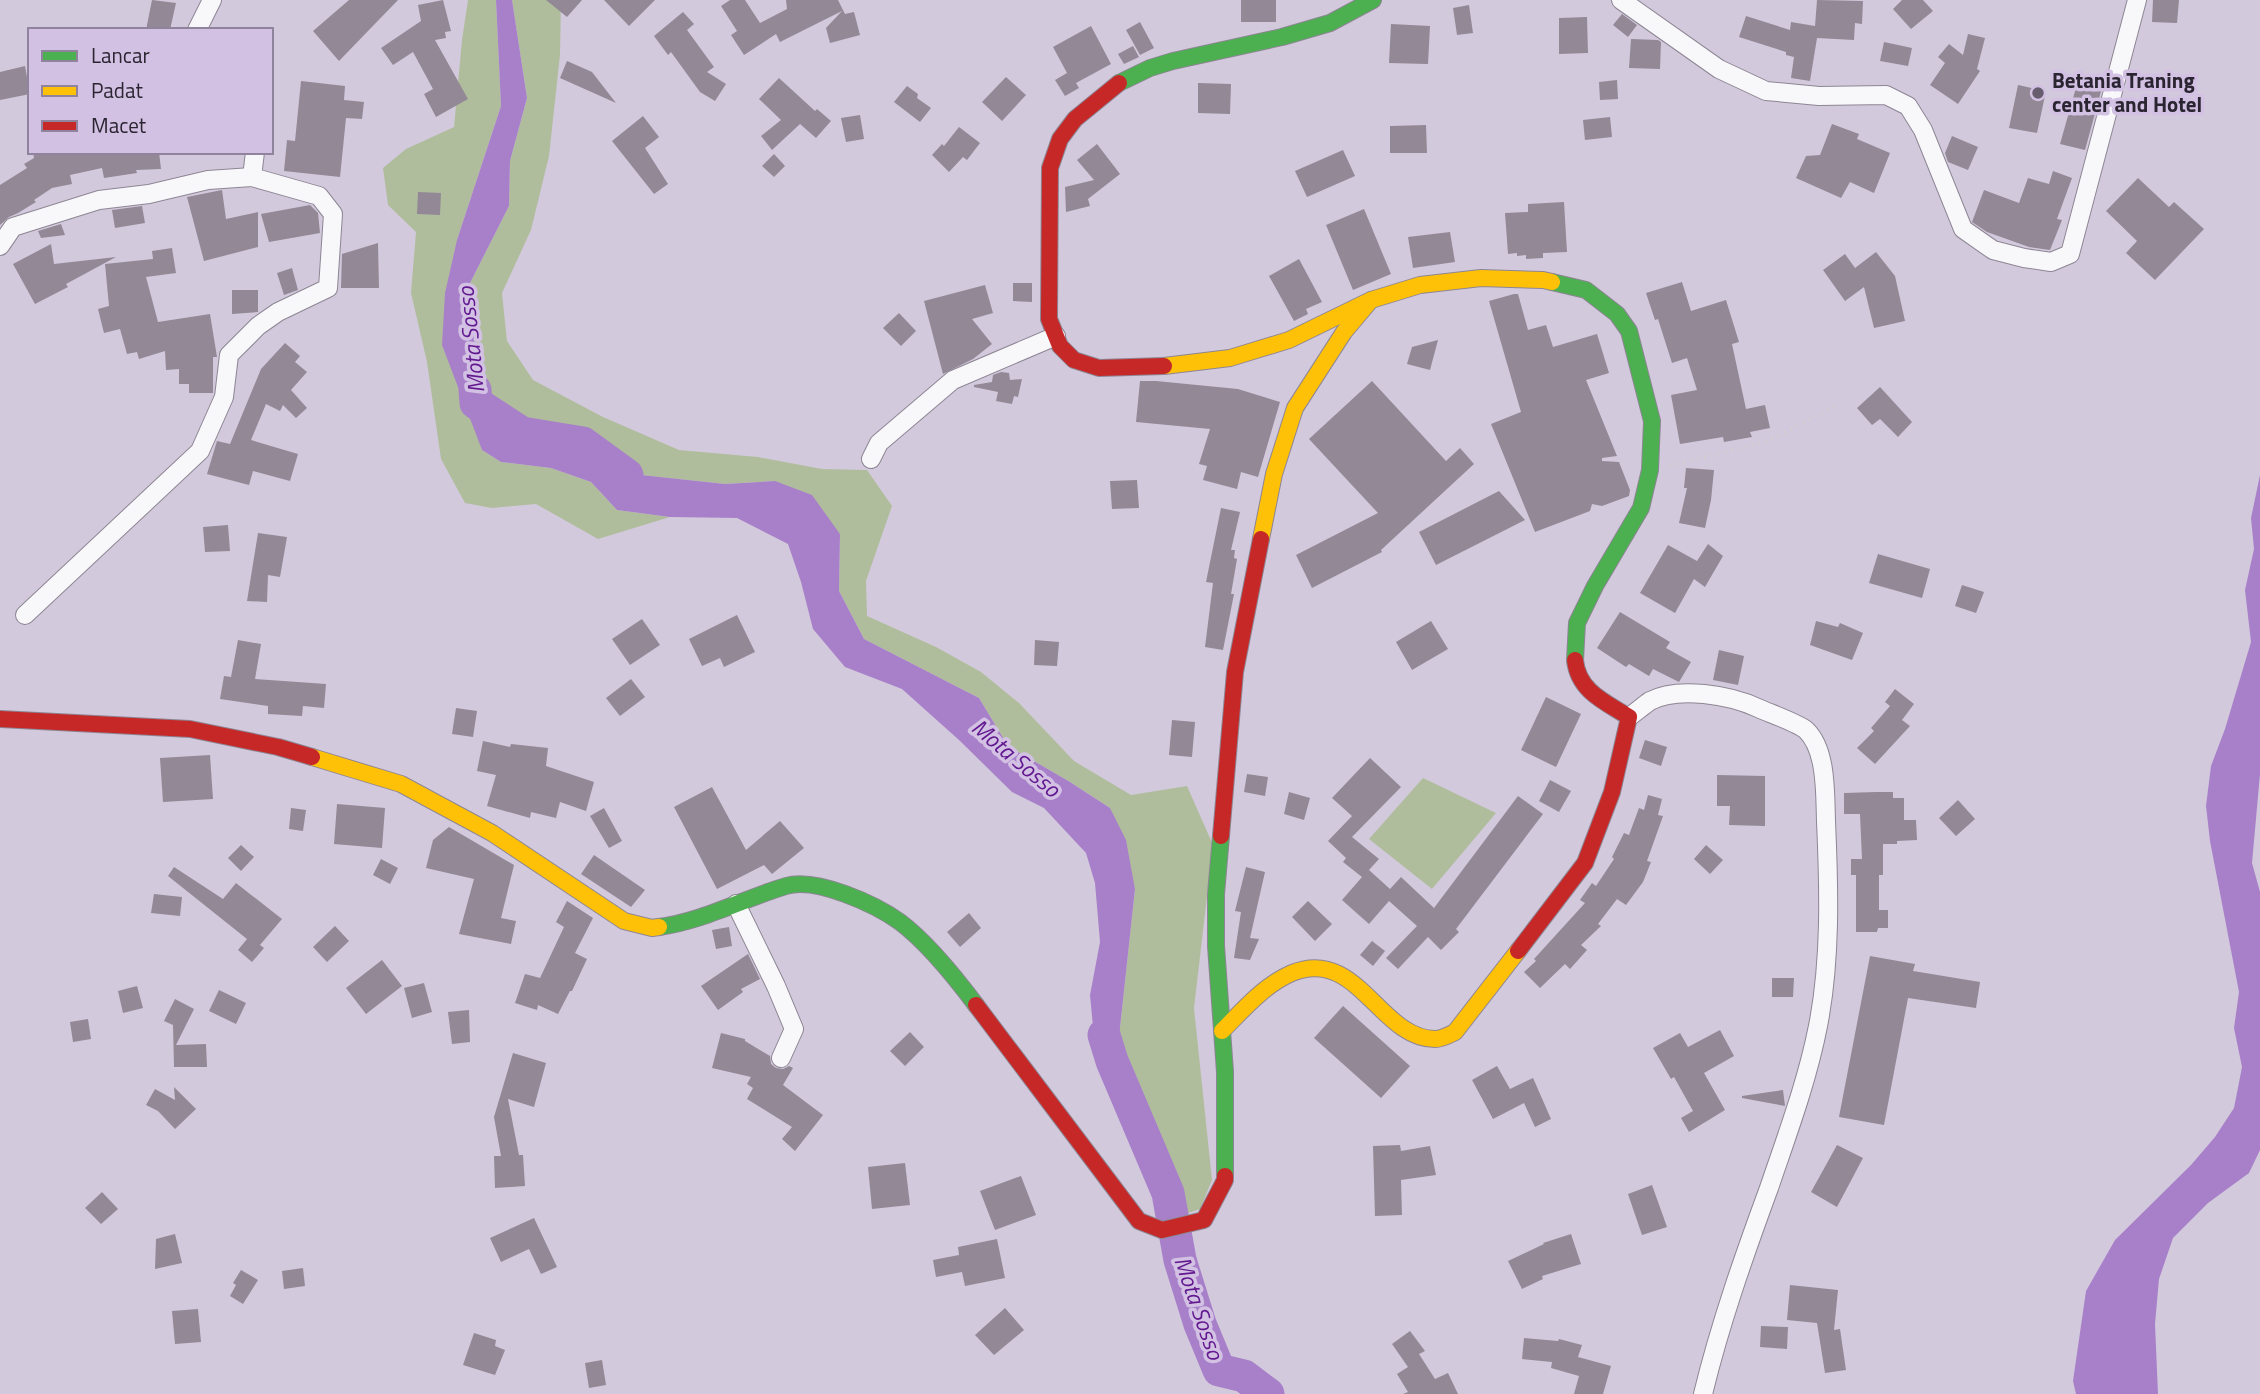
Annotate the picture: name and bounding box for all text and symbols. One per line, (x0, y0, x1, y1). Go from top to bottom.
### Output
legend (28, 28, 273, 154)
text: Lancar (91, 39, 150, 71)
place label: Betania Traning center and Hotel (2052, 64, 2202, 120)
text: Padat (91, 74, 143, 106)
marker: Betania Traning center and Hotel (2030, 85, 2046, 101)
text: Macet (91, 109, 147, 141)
water label: Mota Sosso (447, 284, 493, 395)
water label: Mota Sosso (964, 710, 1069, 806)
water label: Mota Sosso (1166, 1252, 1234, 1365)

